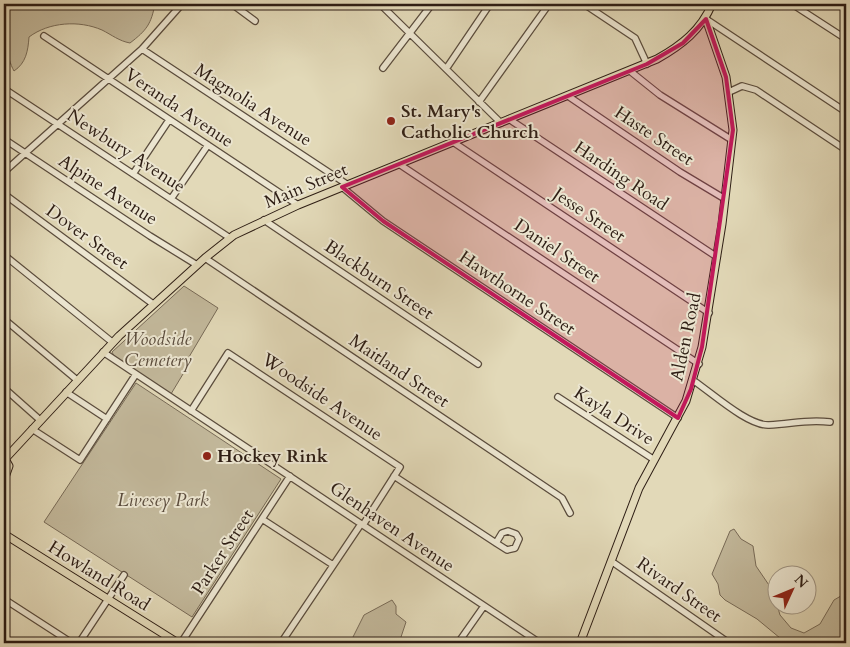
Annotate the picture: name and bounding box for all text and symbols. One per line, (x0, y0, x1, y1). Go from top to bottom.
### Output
street label: Magnolia Avenue (189, 58, 317, 152)
street label: Veranda Avenue (120, 62, 238, 154)
place label: St. Mary's Catholic Church (401, 99, 539, 145)
street label: Haste Street (609, 100, 699, 172)
street label: Newbury Avenue (62, 103, 190, 199)
marker: St. Mary's Catholic Church (385, 115, 397, 127)
street label: Harding Road (569, 135, 673, 217)
street label: Alpine Avenue (54, 149, 162, 231)
street label: Main Street (261, 157, 352, 215)
street label: Jesse Street (545, 180, 630, 249)
street label: Dover Street (41, 199, 134, 276)
street label: Daniel Street (509, 213, 605, 289)
street label: Blackburn Street (319, 234, 439, 326)
street label: Hawthorne Street (454, 245, 580, 341)
street label: Alden Road (664, 290, 708, 384)
park label: Woodside Cemetery (124, 327, 193, 373)
street label: Maitland Street (344, 328, 454, 414)
street label: Woodside Avenue (256, 347, 387, 447)
street label: Kayla Drive (569, 381, 659, 451)
place label: Hockey Rink (217, 444, 329, 469)
marker: Hockey Rink (201, 450, 213, 462)
street label: Glenhaven Avenue (325, 476, 459, 578)
park label: Livesey Park (117, 488, 209, 513)
street label: Parker Street (186, 504, 260, 600)
street label: Howland Road (43, 535, 155, 617)
street label: Rivard Street (631, 551, 727, 629)
north arrow (768, 564, 818, 614)
text: N (790, 570, 812, 592)

